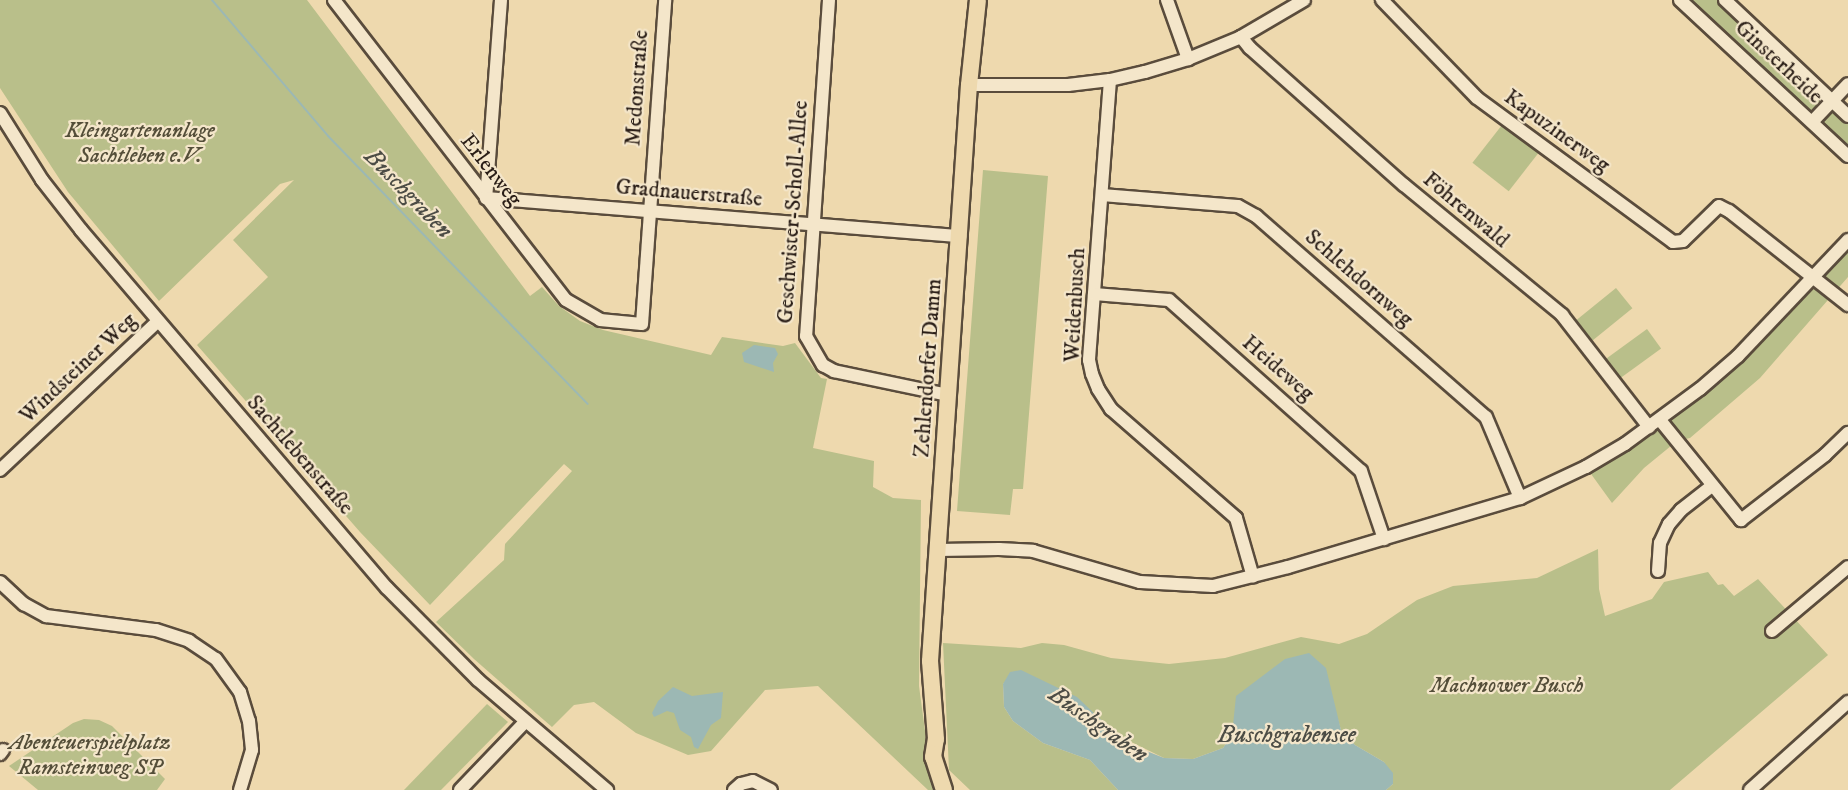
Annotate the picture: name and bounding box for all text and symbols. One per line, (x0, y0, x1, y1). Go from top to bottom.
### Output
street label: Ginsterheide (1730, 15, 1828, 109)
street label: Medonstraße (620, 29, 654, 147)
street label: Kapuzinerweg (1499, 84, 1615, 178)
street label: Geschwister-Scholl-Allee (772, 100, 814, 324)
park label: Kleingartenanlage Sachtleben e.V. (65, 117, 215, 168)
street label: Erlenweg (455, 129, 527, 211)
water label: Buschgraben (358, 143, 458, 245)
street label: Föhrenwald (1417, 166, 1515, 254)
street label: Gradnauerstraße (615, 173, 763, 213)
street label: Schlehdornweg (1300, 224, 1418, 332)
street label: Weidenbusch (1059, 247, 1091, 363)
street label: Zehlendorfer Damm (909, 278, 947, 458)
street label: Windsteiner Weg (14, 307, 142, 429)
street label: Heideweg (1237, 330, 1319, 406)
street label: Sachtlebenstraße (241, 390, 359, 520)
park label: Machnower Busch (1430, 673, 1584, 699)
water label: Buschgraben (1043, 680, 1153, 770)
water label: Buschgrabensee (1218, 722, 1356, 750)
park label: Abenteuerspielplatz Ramsteinweg SP (9, 729, 171, 780)

